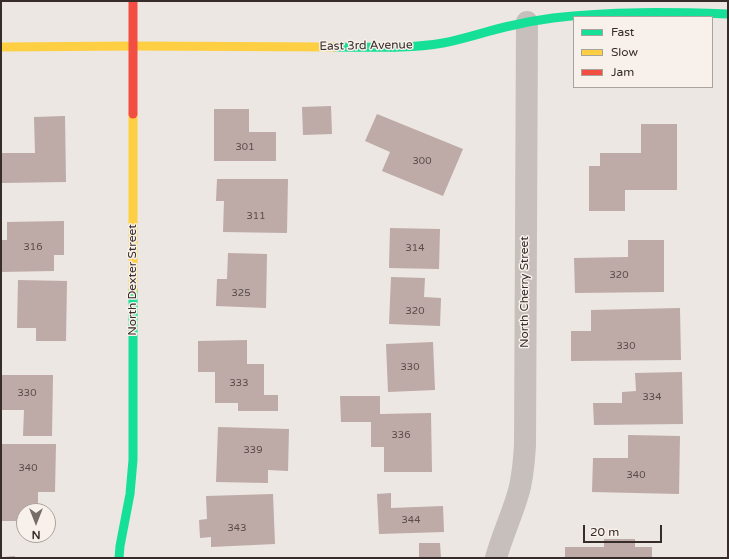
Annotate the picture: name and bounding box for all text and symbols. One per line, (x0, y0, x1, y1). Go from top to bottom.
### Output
legend (573, 16, 713, 88)
text: Fast (611, 25, 634, 39)
street label: East 3rd Avenue (319, 38, 413, 54)
text: Slow (611, 45, 638, 59)
text: Jam (611, 65, 634, 79)
house number: 301 (236, 141, 254, 153)
house number: 300 (413, 155, 431, 167)
house number: 311 (247, 210, 265, 222)
street label: North Dexter Street (126, 224, 140, 336)
street label: North Cherry Street (518, 236, 532, 348)
house number: 316 (24, 241, 42, 253)
house number: 314 (406, 242, 424, 254)
house number: 320 (610, 269, 628, 281)
house number: 325 (232, 287, 250, 299)
house number: 320 (406, 305, 424, 317)
house number: 330 (617, 340, 635, 352)
house number: 330 (401, 361, 419, 373)
house number: 333 (230, 377, 248, 389)
house number: 330 (18, 387, 36, 399)
house number: 334 (643, 391, 661, 403)
house number: 336 (392, 429, 410, 441)
house number: 339 (244, 444, 262, 456)
house number: 340 (19, 462, 37, 474)
house number: 340 (627, 469, 645, 481)
north arrow (16, 503, 56, 543)
house number: 344 (402, 514, 420, 526)
scale bar (585, 517, 664, 543)
house number: 343 (228, 522, 246, 534)
text: 20 m (590, 525, 619, 539)
text: N (32, 528, 40, 541)

